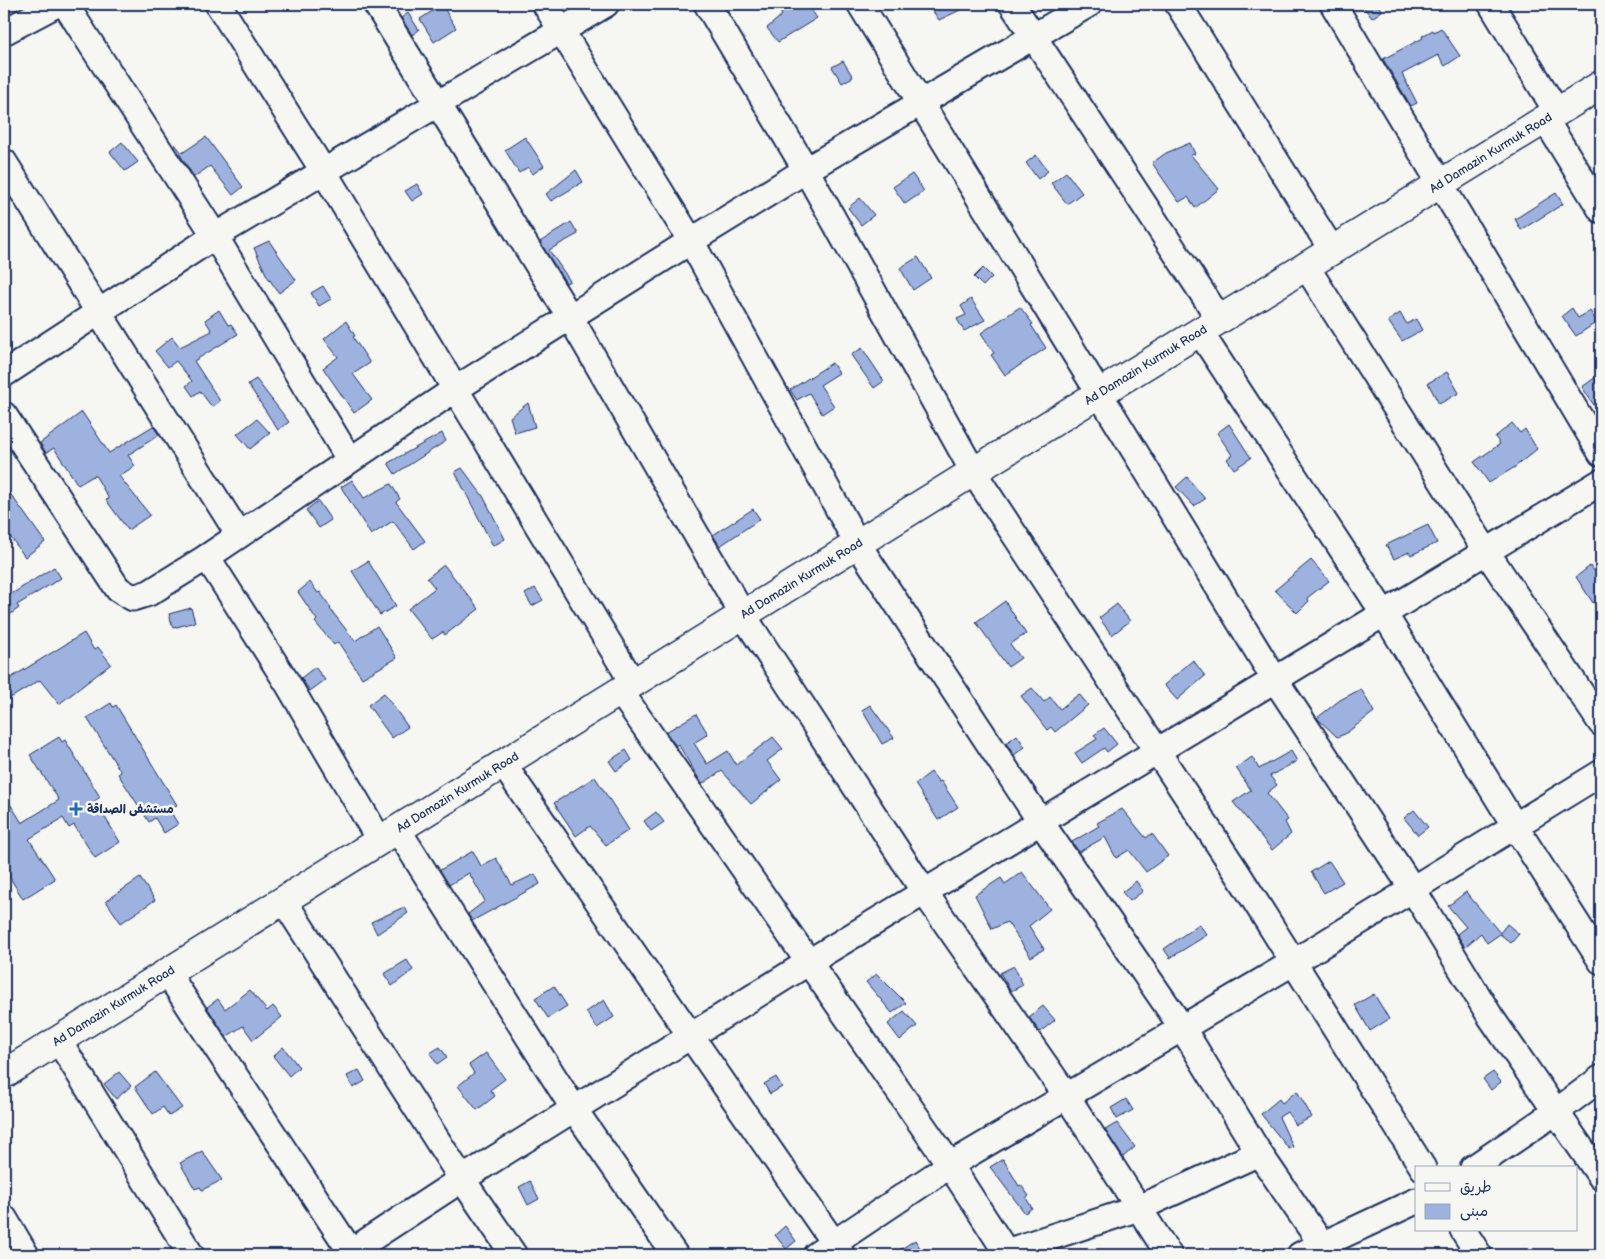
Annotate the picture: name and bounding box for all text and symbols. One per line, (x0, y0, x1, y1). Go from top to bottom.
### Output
street label: Ad Damazin Kurmuk Road (1427, 110, 1555, 197)
street label: Ad Damazin Kurmuk Road (1082, 322, 1210, 409)
street label: Ad Damazin Kurmuk Road (738, 535, 866, 622)
street label: Ad Damazin Kurmuk Road (394, 749, 522, 836)
marker: مستشفى الصداقة (69, 802, 83, 816)
place label: مستشفى الصداقة (87, 802, 174, 817)
street label: Ad Damazin Kurmuk Road (50, 963, 178, 1050)
legend (1415, 1166, 1578, 1232)
text: طريق (1460, 1178, 1492, 1197)
text: مبنى (1460, 1202, 1488, 1221)

